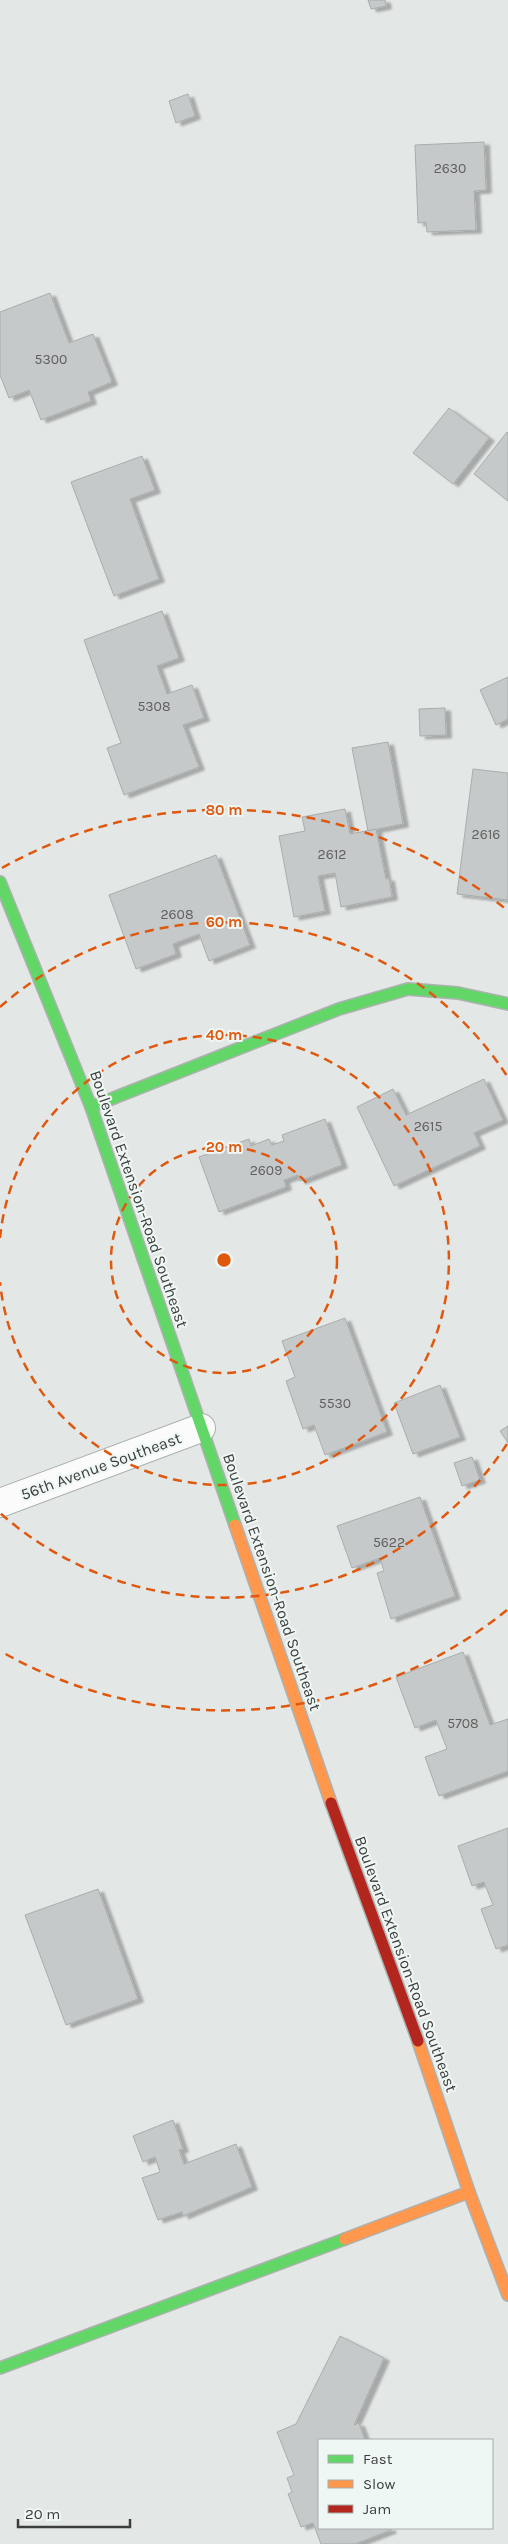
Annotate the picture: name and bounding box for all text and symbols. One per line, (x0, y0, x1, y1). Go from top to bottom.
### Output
house number: 2630 (434, 160, 466, 177)
house number: 5300 (35, 351, 67, 368)
house number: 5308 (137, 698, 171, 715)
text: 80 m (205, 801, 243, 819)
house number: 2616 (472, 826, 500, 843)
house number: 2612 (318, 846, 346, 863)
house number: 2608 (160, 906, 194, 923)
text: 60 m (206, 913, 242, 931)
text: 40 m (206, 1026, 242, 1044)
street label: Boulevard Extension-Road Southeast (86, 1068, 192, 1330)
house number: 2615 (414, 1118, 442, 1135)
text: 20 m (206, 1138, 242, 1156)
house number: 2609 (250, 1162, 282, 1179)
centre of rings (215, 1251, 233, 1269)
house number: 5530 (319, 1395, 351, 1412)
street label: 56th Avenue Southeast (18, 1428, 184, 1504)
street label: Boulevard Extension-Road Southeast (219, 1451, 325, 1713)
house number: 5622 (373, 1534, 405, 1551)
house number: 5708 (447, 1715, 479, 1732)
street label: Boulevard Extension-Road Southeast (351, 1833, 461, 2095)
legend (318, 2439, 493, 2529)
text: Fast (363, 2450, 393, 2468)
text: Slow (363, 2475, 395, 2493)
scale bar (18, 2496, 130, 2528)
text: Jam (363, 2500, 391, 2518)
text: 20 m (25, 2505, 60, 2523)

